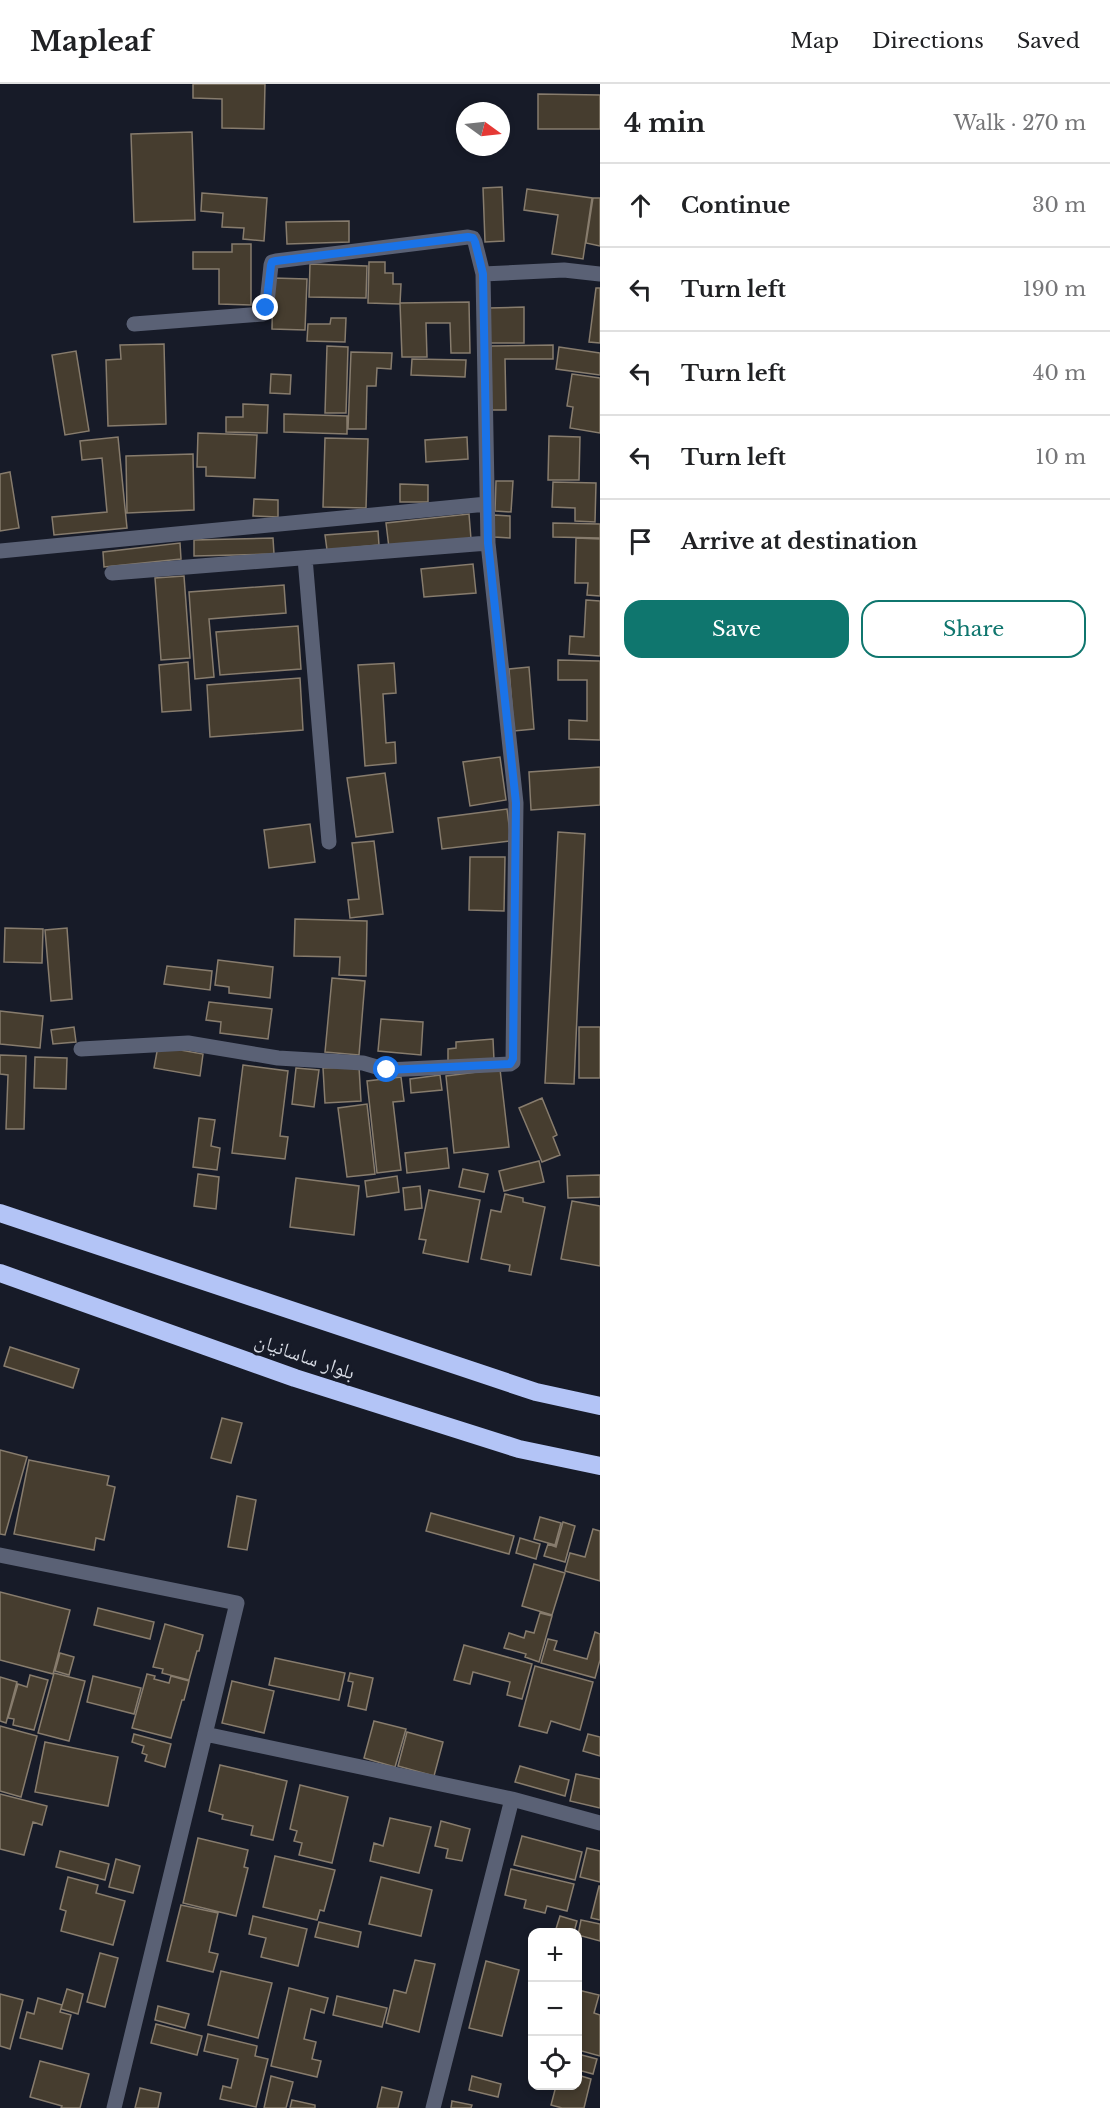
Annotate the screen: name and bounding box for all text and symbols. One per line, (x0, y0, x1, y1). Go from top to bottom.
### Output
text: Mapleaf (30, 24, 152, 59)
text: Map (790, 28, 839, 54)
text: Directions (872, 28, 984, 54)
text: Saved (1017, 28, 1080, 54)
north arrow (456, 102, 510, 156)
text: 4 min (624, 107, 705, 139)
text: Walk · 270 m (954, 111, 1086, 135)
icon: ahead (624, 189, 657, 222)
text: Continue (681, 192, 790, 219)
text: 30 m (1032, 193, 1086, 217)
icon: left (624, 273, 657, 306)
text: Turn left (681, 276, 786, 303)
text: 190 m (1023, 277, 1086, 301)
route end (252, 294, 278, 320)
icon: left (624, 357, 657, 390)
text: Turn left (681, 360, 786, 387)
text: 40 m (1033, 361, 1086, 385)
icon: left (624, 441, 657, 474)
text: Turn left (681, 444, 786, 471)
text: 10 m (1036, 445, 1086, 469)
icon: arrive (624, 525, 657, 558)
text: Arrive at destination (681, 528, 918, 555)
button: Save (624, 600, 849, 658)
button: Share (861, 600, 1086, 658)
route start (373, 1056, 399, 1082)
street label: بلوار ساسانیان (252, 1328, 358, 1384)
map controls (528, 1928, 582, 2090)
button: + (528, 1928, 582, 1982)
button: − (528, 1982, 582, 2036)
button: locate (528, 2036, 582, 2090)

